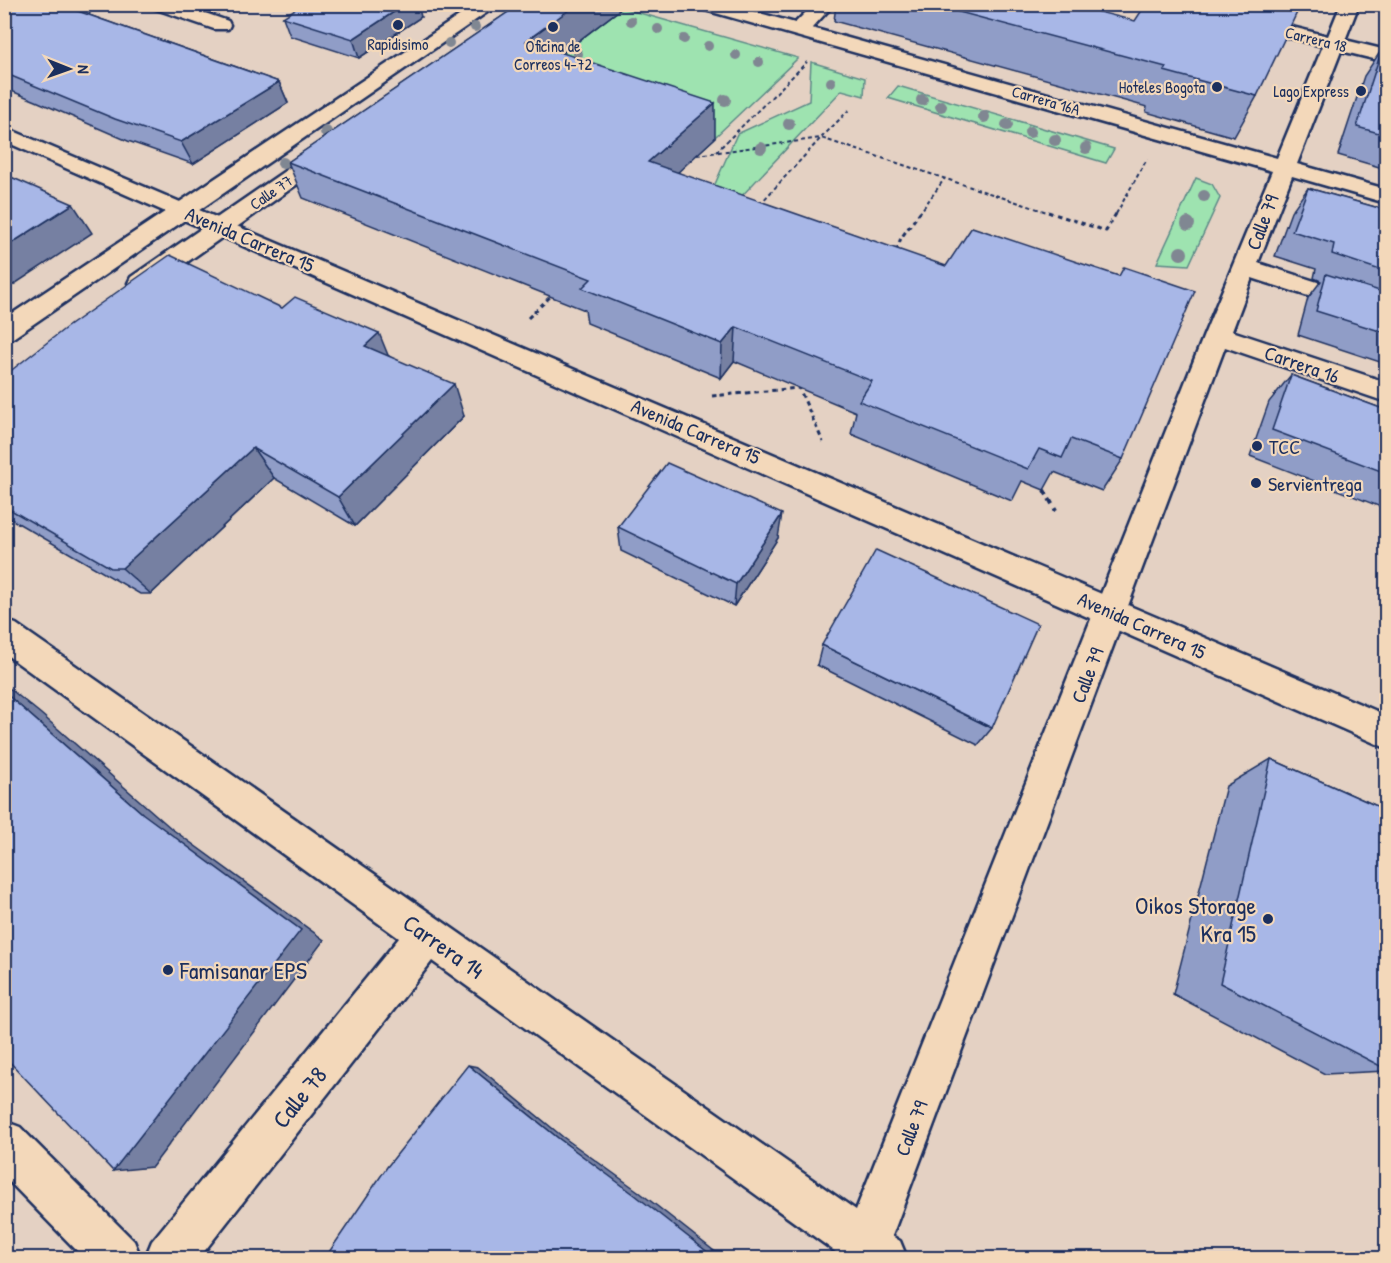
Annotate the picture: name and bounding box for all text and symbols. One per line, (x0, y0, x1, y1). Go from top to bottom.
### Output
marker: Rapidisimo (391, 18, 405, 32)
marker: Oficina de Correos 4-72 (546, 20, 560, 34)
street label: Carrera 18 (1283, 21, 1349, 57)
place label: Rapidisimo (368, 33, 429, 55)
place label: Oficina de Correos 4-72 (514, 35, 593, 75)
north arrow (39, 39, 99, 99)
text: N (73, 65, 95, 74)
place label: Hoteles Bogota (1119, 76, 1205, 98)
street label: Carrera 16A (1009, 80, 1083, 120)
marker: Hoteles Bogota (1210, 80, 1224, 94)
place label: Lago Express (1274, 80, 1349, 102)
marker: Lago Express (1354, 84, 1368, 98)
street label: Calle 77 (245, 169, 297, 215)
street label: Calle 79 (1239, 190, 1285, 254)
street label: Avenida Carrera 15 (181, 200, 319, 279)
street label: Carrera 16 (1261, 339, 1343, 389)
street label: Avenida Carrera 15 (627, 392, 765, 471)
place label: TCC (1269, 433, 1300, 460)
marker: TCC (1250, 439, 1264, 453)
place label: Servientrega (1268, 470, 1362, 497)
marker: Servientrega (1249, 476, 1263, 490)
street label: Avenida Carrera 15 (1074, 585, 1211, 666)
street label: Calle 79 (1064, 643, 1110, 707)
place label: Oikos Storage Kra 15 (1135, 889, 1256, 949)
street label: Carrera 14 (397, 906, 491, 986)
marker: Oikos Storage Kra 15 (1261, 912, 1275, 926)
place label: Famisanar EPS (179, 954, 307, 986)
marker: Famisanar EPS (161, 963, 175, 977)
street label: Calle 78 (264, 1060, 334, 1134)
street label: Calle 79 (888, 1096, 934, 1160)

